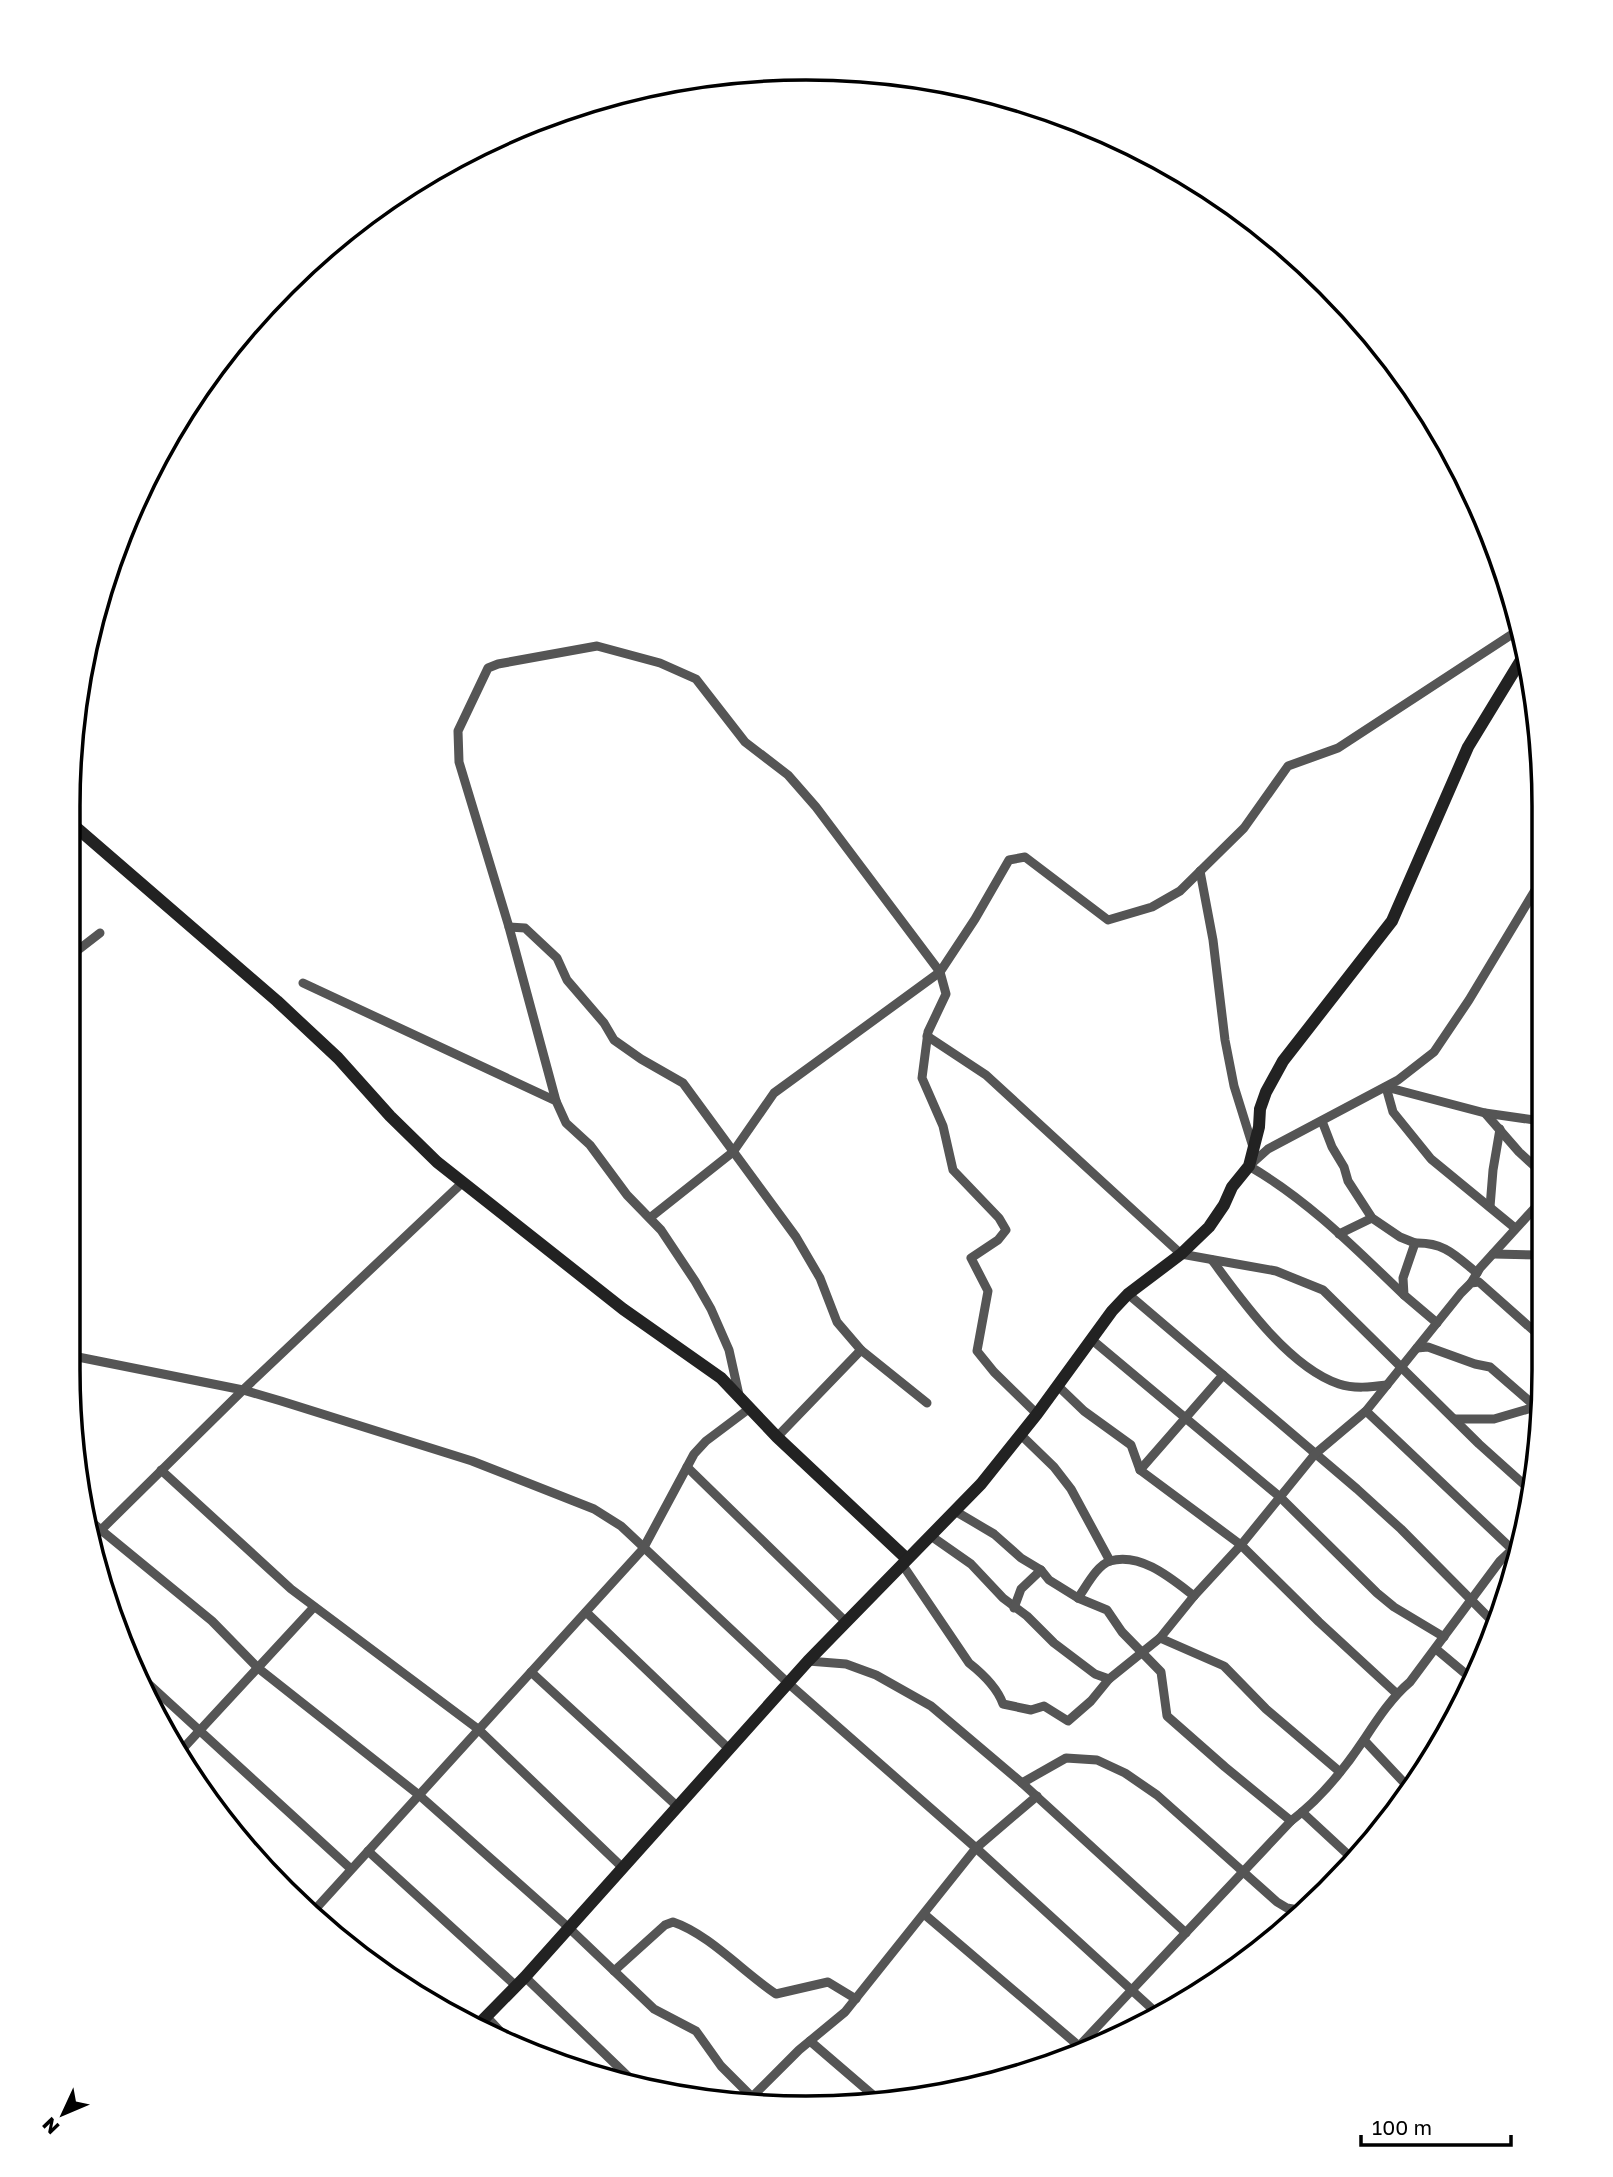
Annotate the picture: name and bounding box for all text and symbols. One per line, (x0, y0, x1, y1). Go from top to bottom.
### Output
north arrow (28, 2079, 98, 2149)
scale bar (1361, 2104, 1512, 2148)
text: N (37, 2113, 64, 2139)
text: 100 m (1372, 2114, 1432, 2140)

